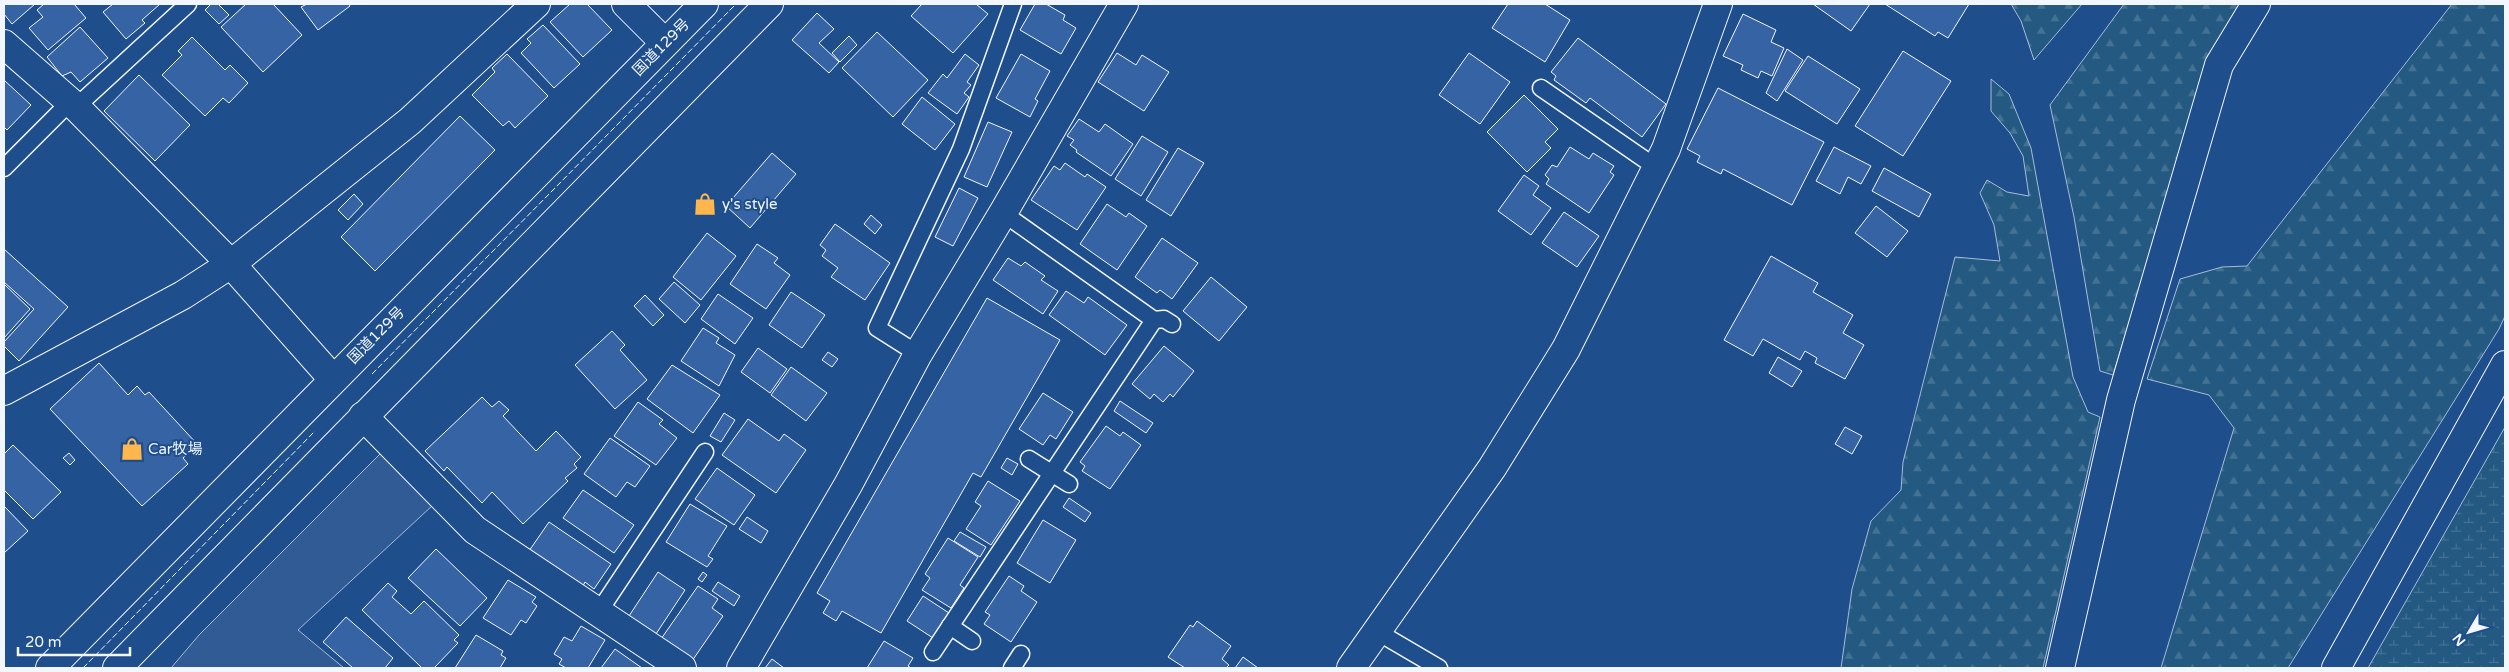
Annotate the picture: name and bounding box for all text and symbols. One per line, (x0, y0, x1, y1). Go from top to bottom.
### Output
street label: 国道129号 (629, 15, 693, 79)
shop icon: y's style (692, 191, 718, 217)
place label: y's style (722, 195, 778, 213)
street label: 国道129号 (344, 303, 408, 367)
shop icon: Car牧場 (119, 436, 145, 462)
place label: Car牧場 (148, 440, 203, 458)
north arrow (2444, 607, 2494, 657)
scale bar (18, 624, 130, 656)
text: N (2449, 630, 2469, 649)
text: 20 m (25, 633, 62, 651)

